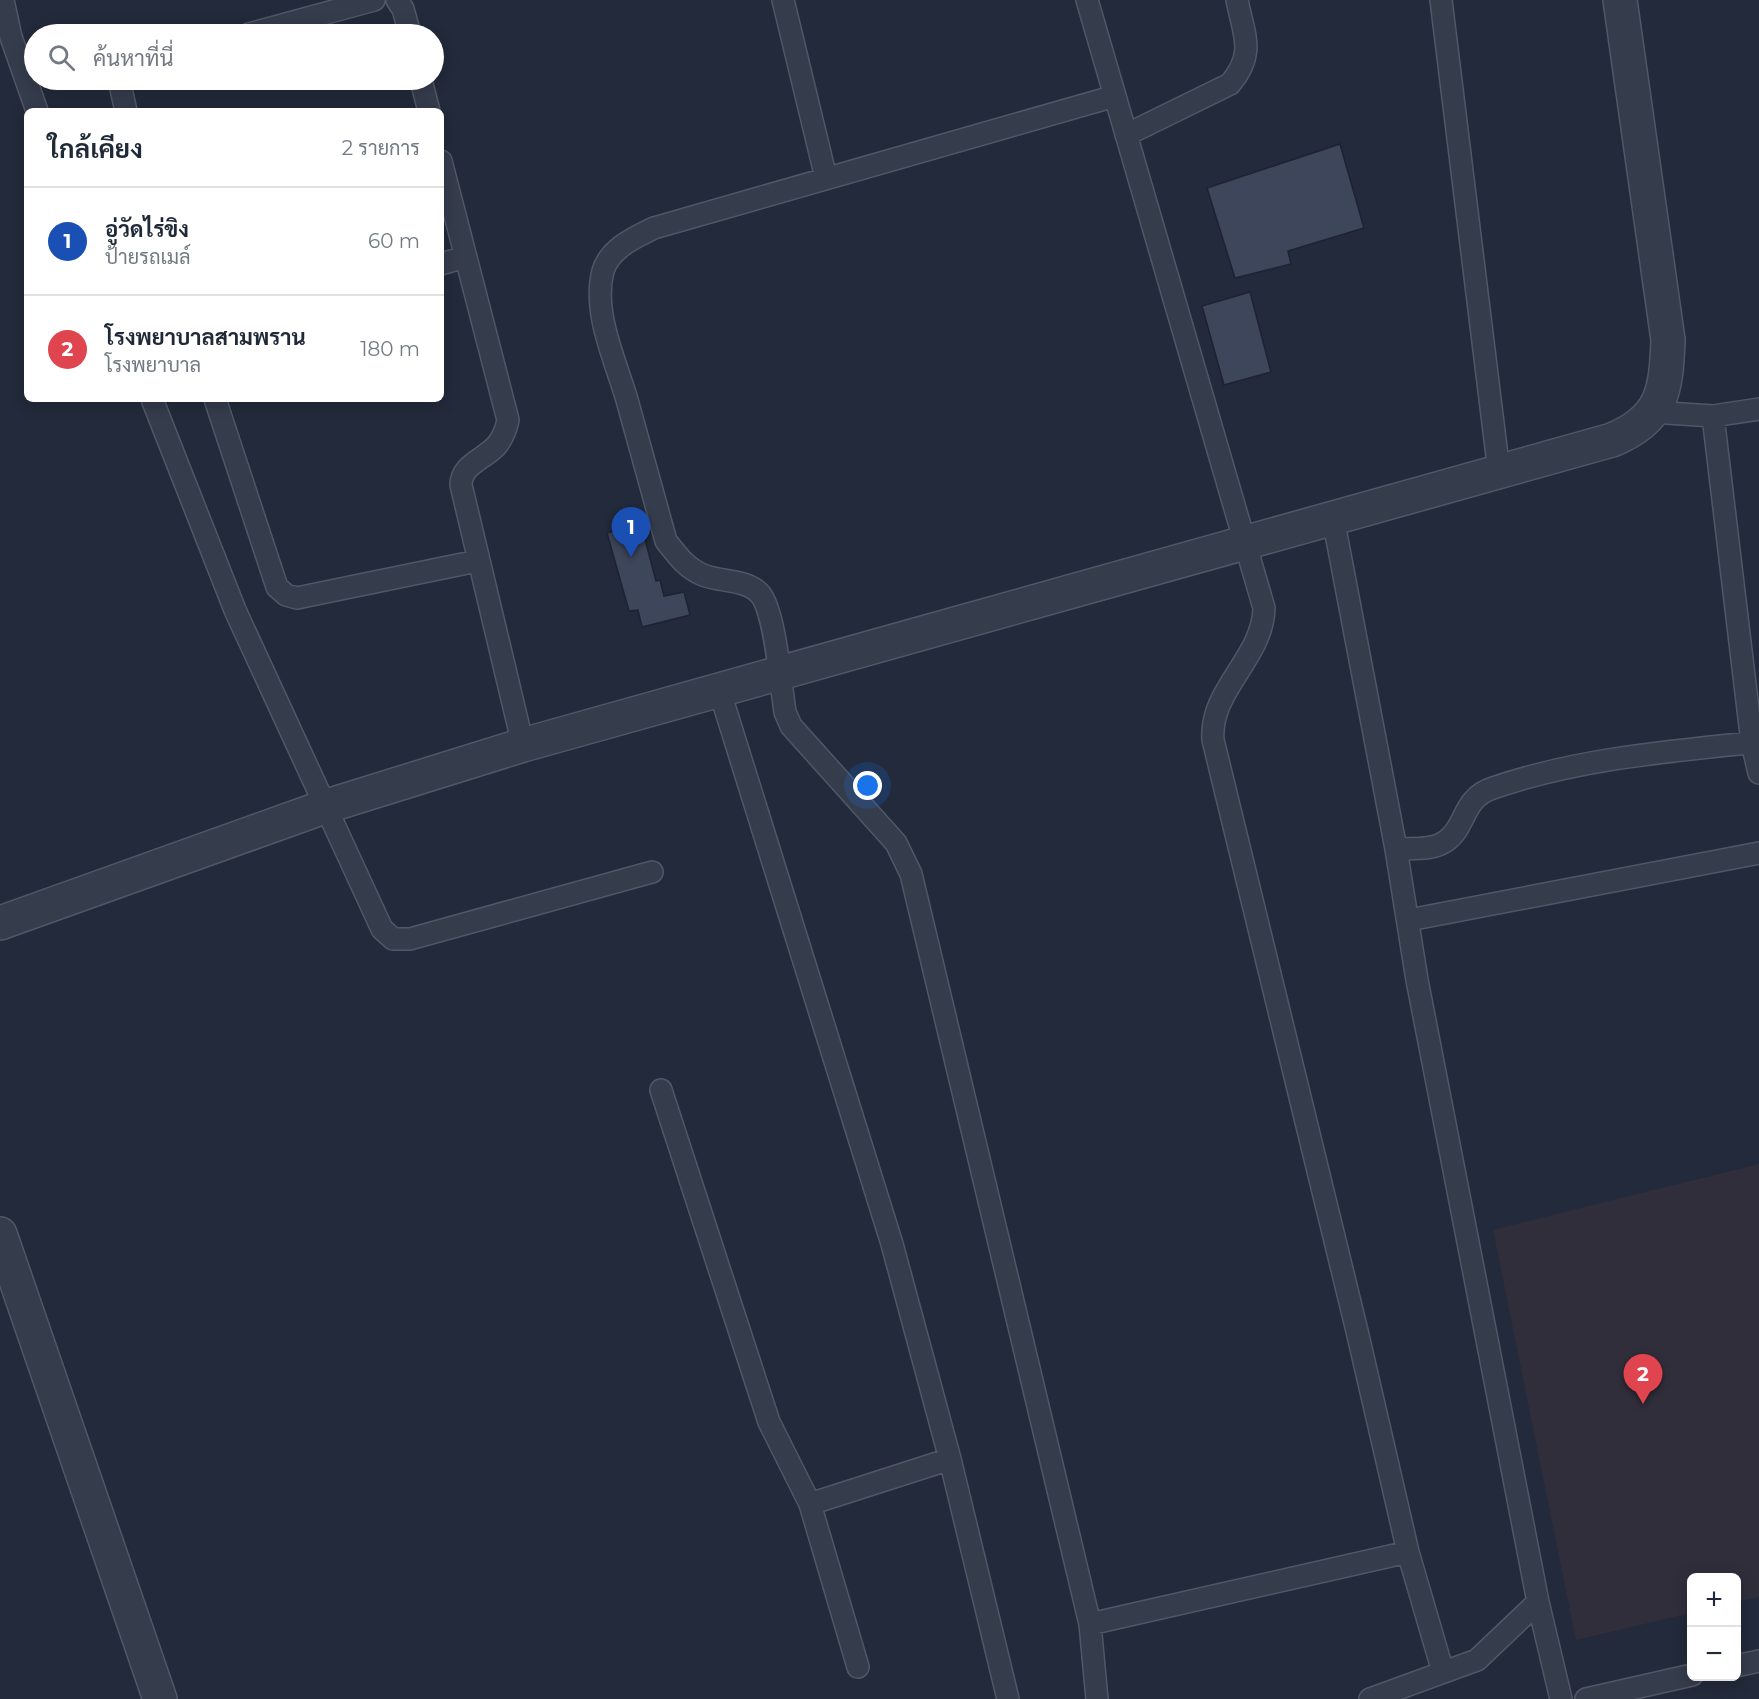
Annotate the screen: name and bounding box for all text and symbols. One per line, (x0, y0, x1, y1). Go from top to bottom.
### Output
search box (24, 24, 444, 90)
icon: search (45, 41, 78, 74)
text: ค้นหาที่นี่ (93, 45, 173, 72)
text: ใกล้เคียง (48, 133, 143, 165)
text: 2 รายการ (342, 136, 420, 160)
text: อู่วัดไร่ขิง (105, 216, 189, 243)
text: 1 (64, 229, 71, 253)
text: 60 m (368, 229, 420, 253)
text: ป้ายรถเมล์ (105, 245, 191, 269)
text: โรงพยาบาลสามพราน (105, 324, 306, 351)
text: 2 (62, 337, 73, 361)
text: 180 m (360, 337, 420, 361)
text: โรงพยาบาล (105, 353, 201, 377)
pin: 1 (612, 508, 650, 557)
your location (853, 771, 882, 800)
pin: 2 (1624, 1354, 1662, 1404)
map controls (1687, 1573, 1741, 1681)
button: + (1687, 1573, 1741, 1627)
button: − (1687, 1627, 1741, 1681)

